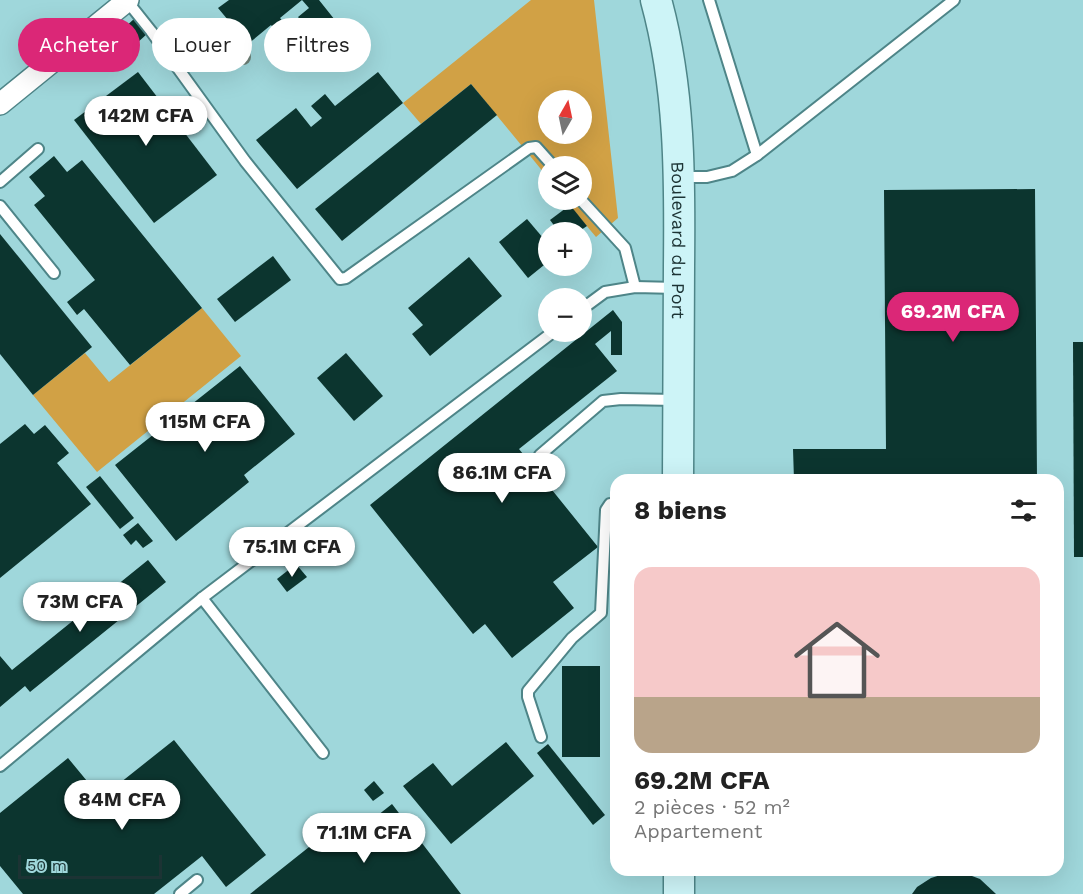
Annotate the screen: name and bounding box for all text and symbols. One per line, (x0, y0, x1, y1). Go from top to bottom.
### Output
chip: Acheter (18, 18, 140, 72)
chip: Louer (152, 18, 252, 72)
chip: Filtres (264, 18, 371, 72)
north arrow (538, 90, 592, 144)
map controls (538, 90, 592, 342)
pin: 142M CFA (84, 96, 208, 147)
text: 142M CFA (98, 103, 194, 127)
button: layers (538, 156, 592, 210)
street label: Boulevard du Port (668, 161, 690, 319)
button: + (538, 222, 592, 276)
button: − (538, 288, 592, 342)
pin: 69.2M CFA (884, 292, 1022, 343)
text: 69.2M CFA (901, 299, 1005, 323)
pin: 115M CFA (143, 402, 267, 453)
text: 115M CFA (160, 409, 250, 433)
pin: 86.1M CFA (433, 453, 571, 504)
text: 86.1M CFA (452, 460, 552, 484)
icon: filters (1007, 494, 1040, 527)
text: 8 biens (634, 495, 727, 525)
pin: 75.1M CFA (223, 527, 361, 578)
text: 75.1M CFA (243, 534, 341, 558)
pin: 73M CFA (25, 582, 135, 633)
text: 73M CFA (37, 589, 123, 613)
icon: home (783, 606, 891, 714)
text: 69.2M CFA (634, 765, 770, 795)
pin: 84M CFA (67, 780, 177, 831)
text: 84M CFA (78, 787, 166, 811)
text: 2 pièces · 52 m² (634, 795, 790, 819)
pin: 71.1M CFA (295, 813, 433, 864)
text: Appartement (634, 819, 762, 843)
text: 71.1M CFA (316, 820, 412, 844)
scale bar (18, 852, 162, 880)
text: 50 m (27, 856, 67, 875)

